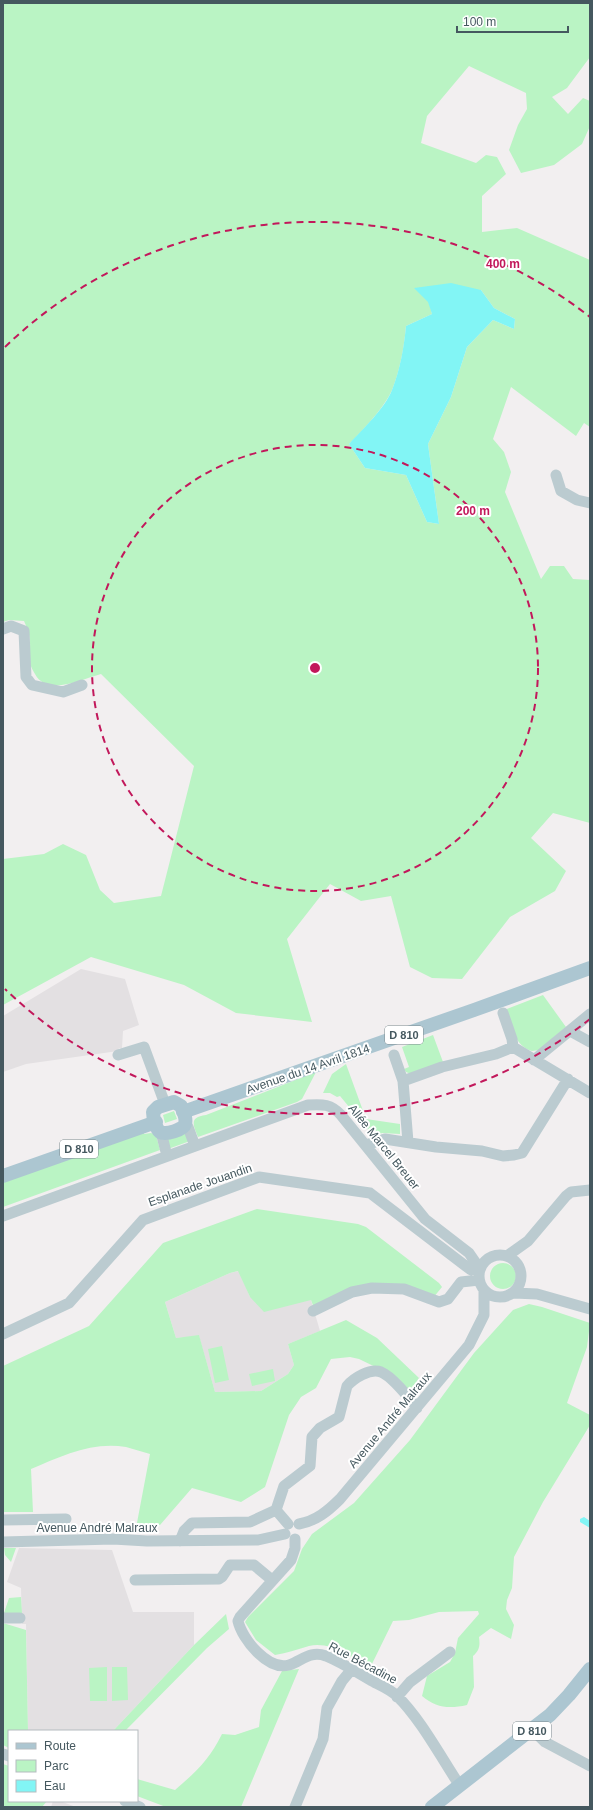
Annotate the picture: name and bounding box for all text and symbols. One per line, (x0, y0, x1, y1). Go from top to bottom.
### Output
scale bar (457, 8, 568, 34)
text: 100 m (463, 15, 496, 29)
text: 400 m (486, 257, 520, 271)
text: 200 m (456, 504, 490, 518)
centre of rings (308, 661, 322, 675)
road number: D 810 (385, 1026, 423, 1044)
street label: Avenue du 14 Avril 1814 (244, 1041, 372, 1097)
street label: Allée Marcel Breuer (345, 1102, 423, 1192)
road number: D 810 (60, 1140, 98, 1158)
street label: Esplanade Jouandin (146, 1161, 254, 1209)
street label: Avenue André Malraux (346, 1369, 434, 1471)
street label: Avenue André Malraux (36, 1521, 158, 1535)
street label: Rue Bécadine (326, 1639, 400, 1687)
road number: D 810 (513, 1722, 551, 1740)
legend (8, 1730, 138, 1802)
text: Route (44, 1739, 76, 1753)
text: Parc (44, 1759, 69, 1773)
text: Eau (44, 1779, 65, 1793)

